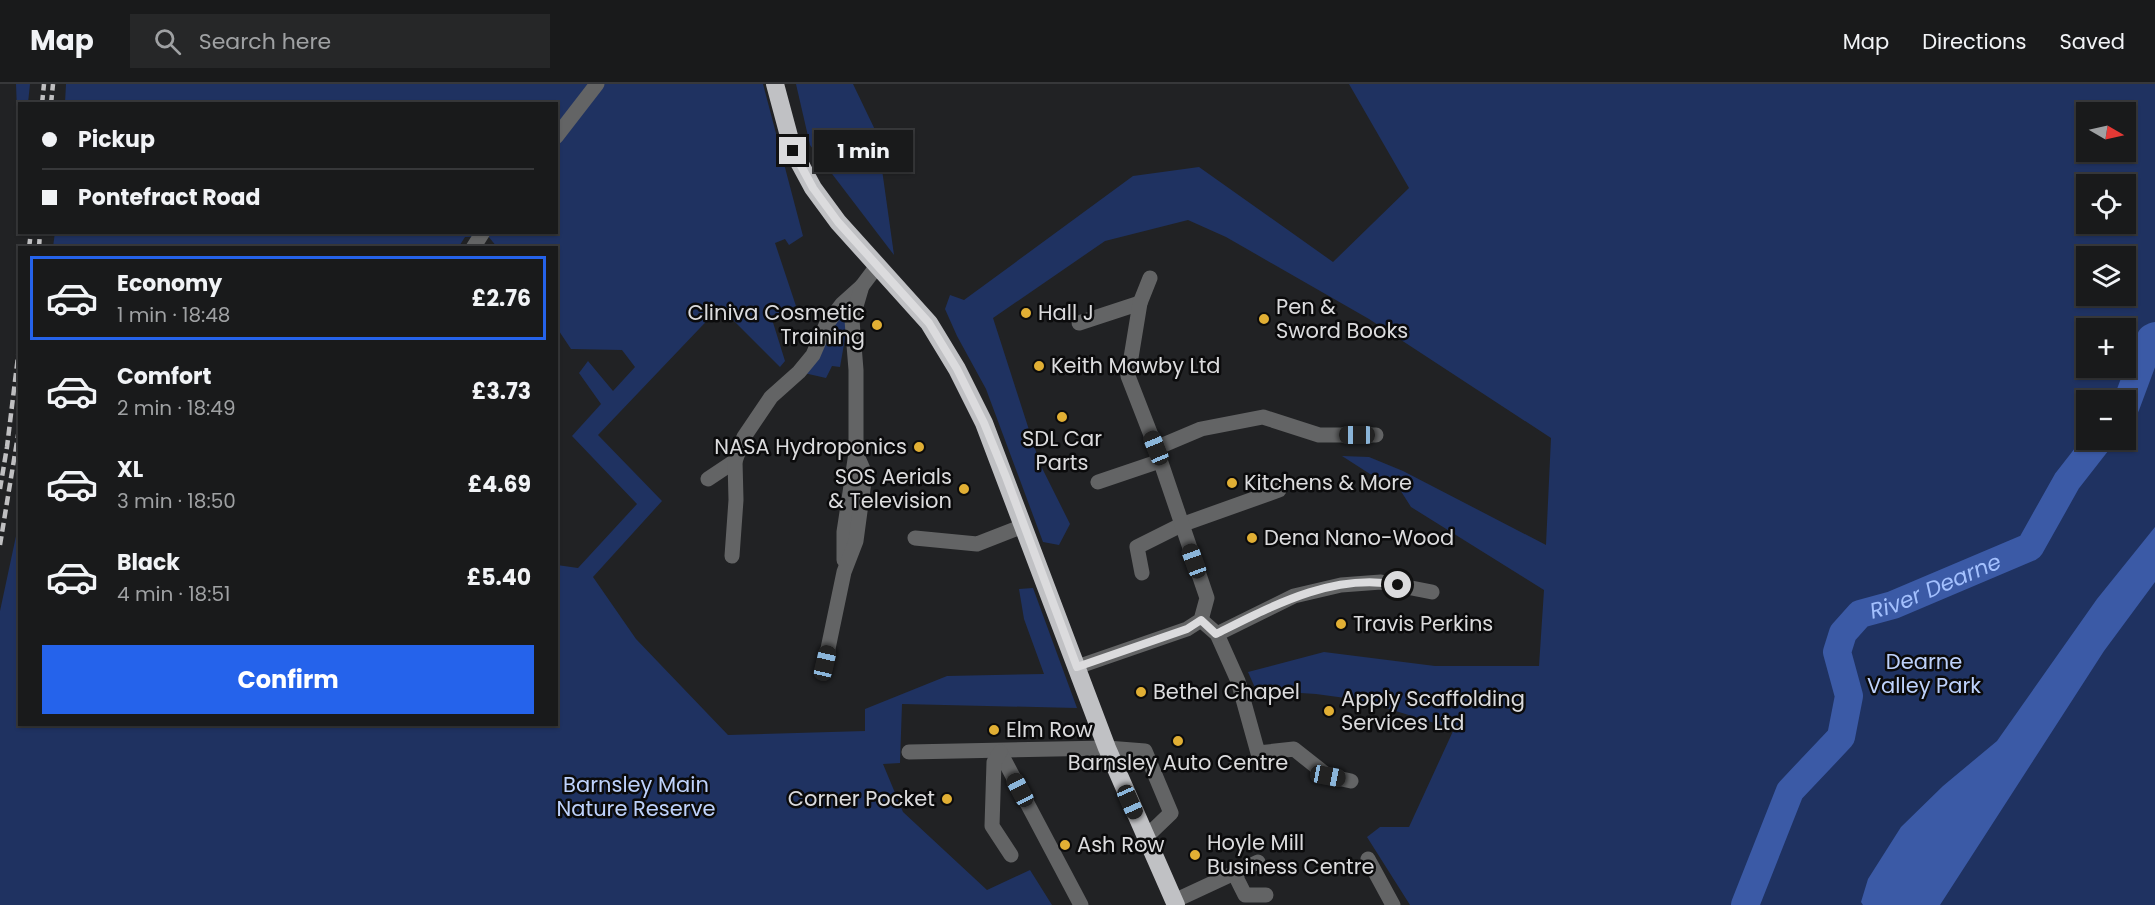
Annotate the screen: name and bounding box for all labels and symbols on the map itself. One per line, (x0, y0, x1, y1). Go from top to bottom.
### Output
north arrow (2076, 102, 2136, 162)
callout: 1 min (814, 130, 913, 172)
route end (779, 137, 806, 164)
place label: Pen & Sword Books (1276, 292, 1408, 345)
place label: Cliniva Cosmetic Training (687, 298, 865, 351)
place label: Hall J (1038, 298, 1094, 327)
marker: Hall J (1019, 306, 1033, 320)
marker: Pen & Sword Books (1257, 312, 1271, 326)
marker: Cliniva Cosmetic Training (870, 318, 884, 332)
place label: Keith Mawby Ltd (1051, 351, 1221, 380)
marker: Keith Mawby Ltd (1032, 359, 1046, 373)
marker: SDL Car Parts (1055, 410, 1069, 424)
place label: SDL Car Parts (1022, 424, 1102, 477)
car (1339, 426, 1375, 444)
car (1141, 428, 1171, 468)
place label: NASA Hydroponics (714, 432, 907, 461)
marker: NASA Hydroponics (912, 440, 926, 454)
place label: SOS Aerials & Television (828, 462, 952, 515)
place label: Kitchens & More (1244, 468, 1412, 497)
marker: Kitchens & More (1225, 476, 1239, 490)
marker: SOS Aerials & Television (957, 482, 971, 496)
place label: Dena Nano-Wood (1264, 523, 1454, 552)
marker: Dena Nano-Wood (1245, 531, 1259, 545)
car (1179, 541, 1209, 581)
water label: River Dearne (1866, 546, 2006, 627)
route start (1384, 571, 1411, 598)
place label: Travis Perkins (1353, 609, 1493, 638)
marker: Travis Perkins (1334, 617, 1348, 631)
car (812, 643, 838, 683)
park label: Dearne Valley Park (1867, 647, 1981, 700)
place label: Bethel Chapel (1153, 677, 1300, 706)
place label: Apply Scaffolding Services Ltd (1341, 684, 1525, 737)
marker: Bethel Chapel (1134, 685, 1148, 699)
marker: Apply Scaffolding Services Ltd (1322, 704, 1336, 718)
place label: Elm Row (1006, 715, 1093, 744)
marker: Elm Row (987, 723, 1001, 737)
marker: Barnsley Auto Centre (1171, 734, 1185, 748)
place label: Barnsley Auto Centre (1068, 748, 1288, 777)
car (1309, 764, 1347, 788)
park label: Barnsley Main Nature Reserve (557, 770, 715, 823)
car (1004, 770, 1036, 810)
car (1114, 782, 1146, 822)
place label: Corner Pocket (788, 784, 935, 813)
marker: Corner Pocket (940, 792, 954, 806)
place label: Hoyle Mill Business Centre (1207, 828, 1375, 881)
place label: Ash Row (1077, 830, 1165, 859)
marker: Ash Row (1058, 838, 1072, 852)
marker: Hoyle Mill Business Centre (1188, 848, 1202, 862)

